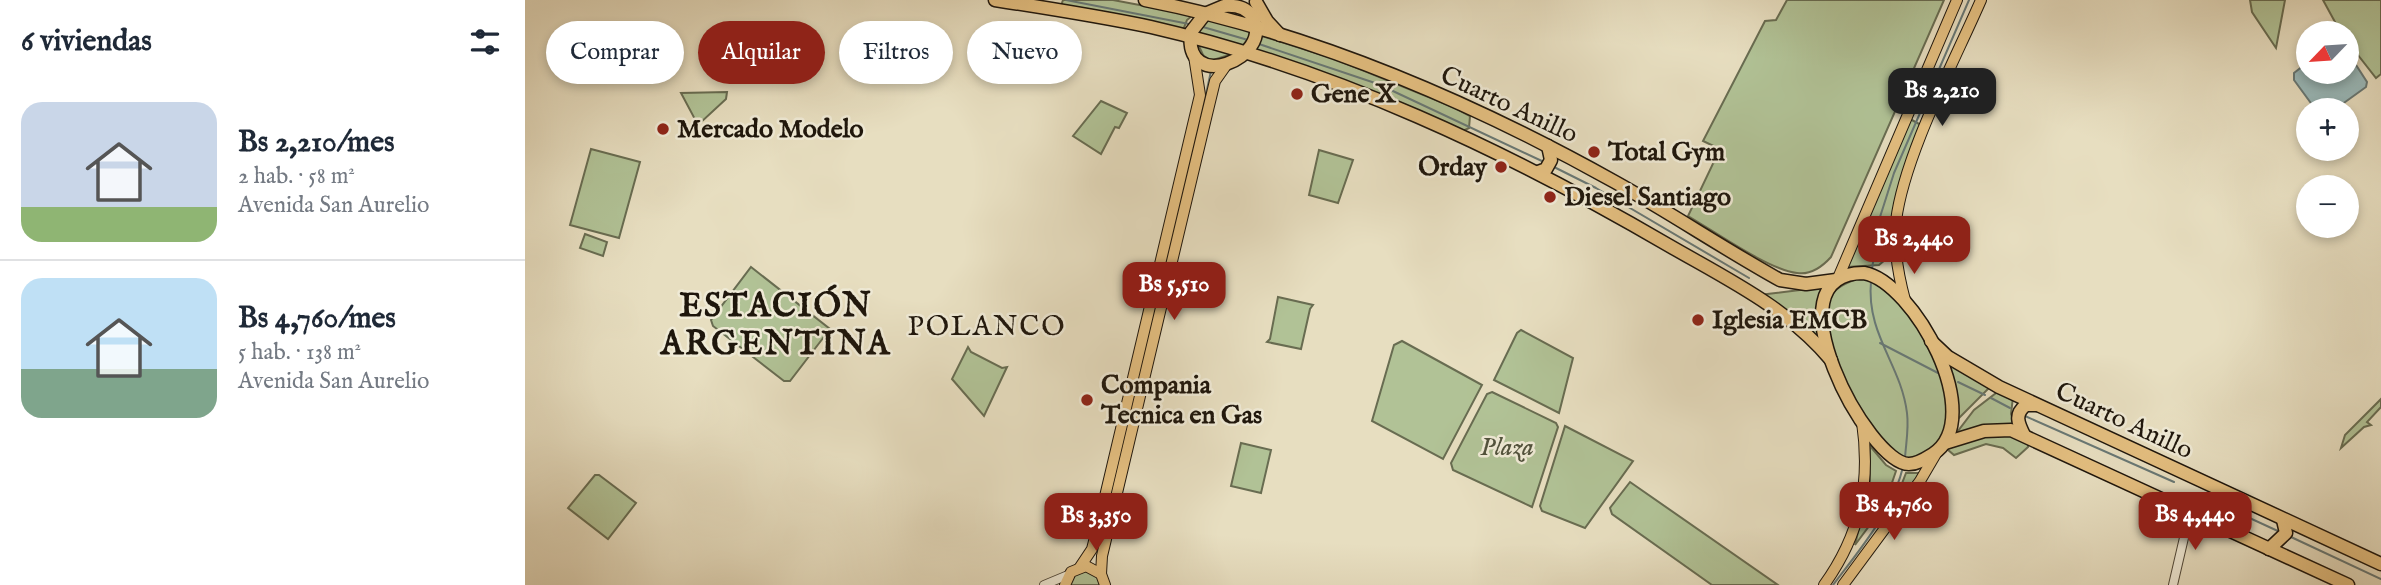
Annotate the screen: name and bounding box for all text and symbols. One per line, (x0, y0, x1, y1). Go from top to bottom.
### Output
chip: Comprar (546, 21, 684, 84)
chip: Alquilar (698, 21, 825, 84)
chip: Filtros (839, 21, 953, 84)
chip: Nuevo (967, 21, 1082, 84)
north arrow (2296, 21, 2359, 84)
map controls (2296, 21, 2359, 238)
text: 6 viviendas (21, 23, 152, 61)
icon: filters (466, 23, 504, 61)
street label: Cuarto Anillo (1435, 59, 1583, 151)
pin: Bs 2,210 (1870, 68, 2014, 128)
text: Bs 2,210 (1904, 76, 1980, 105)
place label: Gene X (1311, 78, 1397, 111)
marker: Gene X (1289, 86, 1305, 102)
button: + (2296, 98, 2359, 161)
place label: Mercado Modelo (677, 113, 864, 146)
marker: Mercado Modelo (655, 121, 671, 137)
text: Bs 2,210/mes (238, 124, 394, 162)
icon: home (77, 130, 161, 214)
place label: Total Gym (1607, 136, 1725, 169)
marker: Total Gym (1586, 144, 1602, 160)
place label: Orday (1418, 151, 1488, 184)
marker: Orday (1493, 159, 1509, 175)
text: 2 hab. · 58 m² (238, 162, 355, 191)
button: − (2296, 175, 2359, 238)
place label: Diesel Santiago (1564, 181, 1731, 214)
marker: Diesel Santiago (1542, 189, 1558, 205)
text: Avenida San Aurelio (238, 191, 429, 220)
pin: Bs 2,440 (1842, 216, 1986, 276)
text: Bs 2,440 (1874, 224, 1954, 253)
pin: Bs 5,510 (1102, 262, 1246, 322)
text: Bs 5,510 (1139, 270, 1209, 299)
district label: ESTACIÓN ARGENTINA (659, 284, 891, 366)
text: Bs 4,760/mes (238, 300, 396, 338)
place label: Iglesia EMCB (1712, 304, 1867, 337)
icon: home (77, 306, 161, 390)
district label: POLANCO (907, 310, 1067, 345)
marker: Iglesia EMCB (1690, 312, 1706, 328)
text: 5 hab. · 138 m² (238, 338, 361, 367)
text: Avenida San Aurelio (238, 367, 429, 396)
place label: Compania Tecnica en Gas (1100, 369, 1262, 432)
street label: Cuarto Anillo (2050, 375, 2198, 467)
marker: Compania Tecnica en Gas (1079, 392, 1095, 408)
park label: Plaza (1480, 431, 1534, 464)
pin: Bs 4,760 (1822, 482, 1966, 542)
text: Bs 4,760 (1856, 490, 1932, 519)
pin: Bs 4,440 (2123, 492, 2267, 552)
pin: Bs 3,350 (1024, 494, 1168, 553)
text: Bs 4,440 (2155, 500, 2235, 529)
text: Bs 3,350 (1060, 501, 1132, 530)

